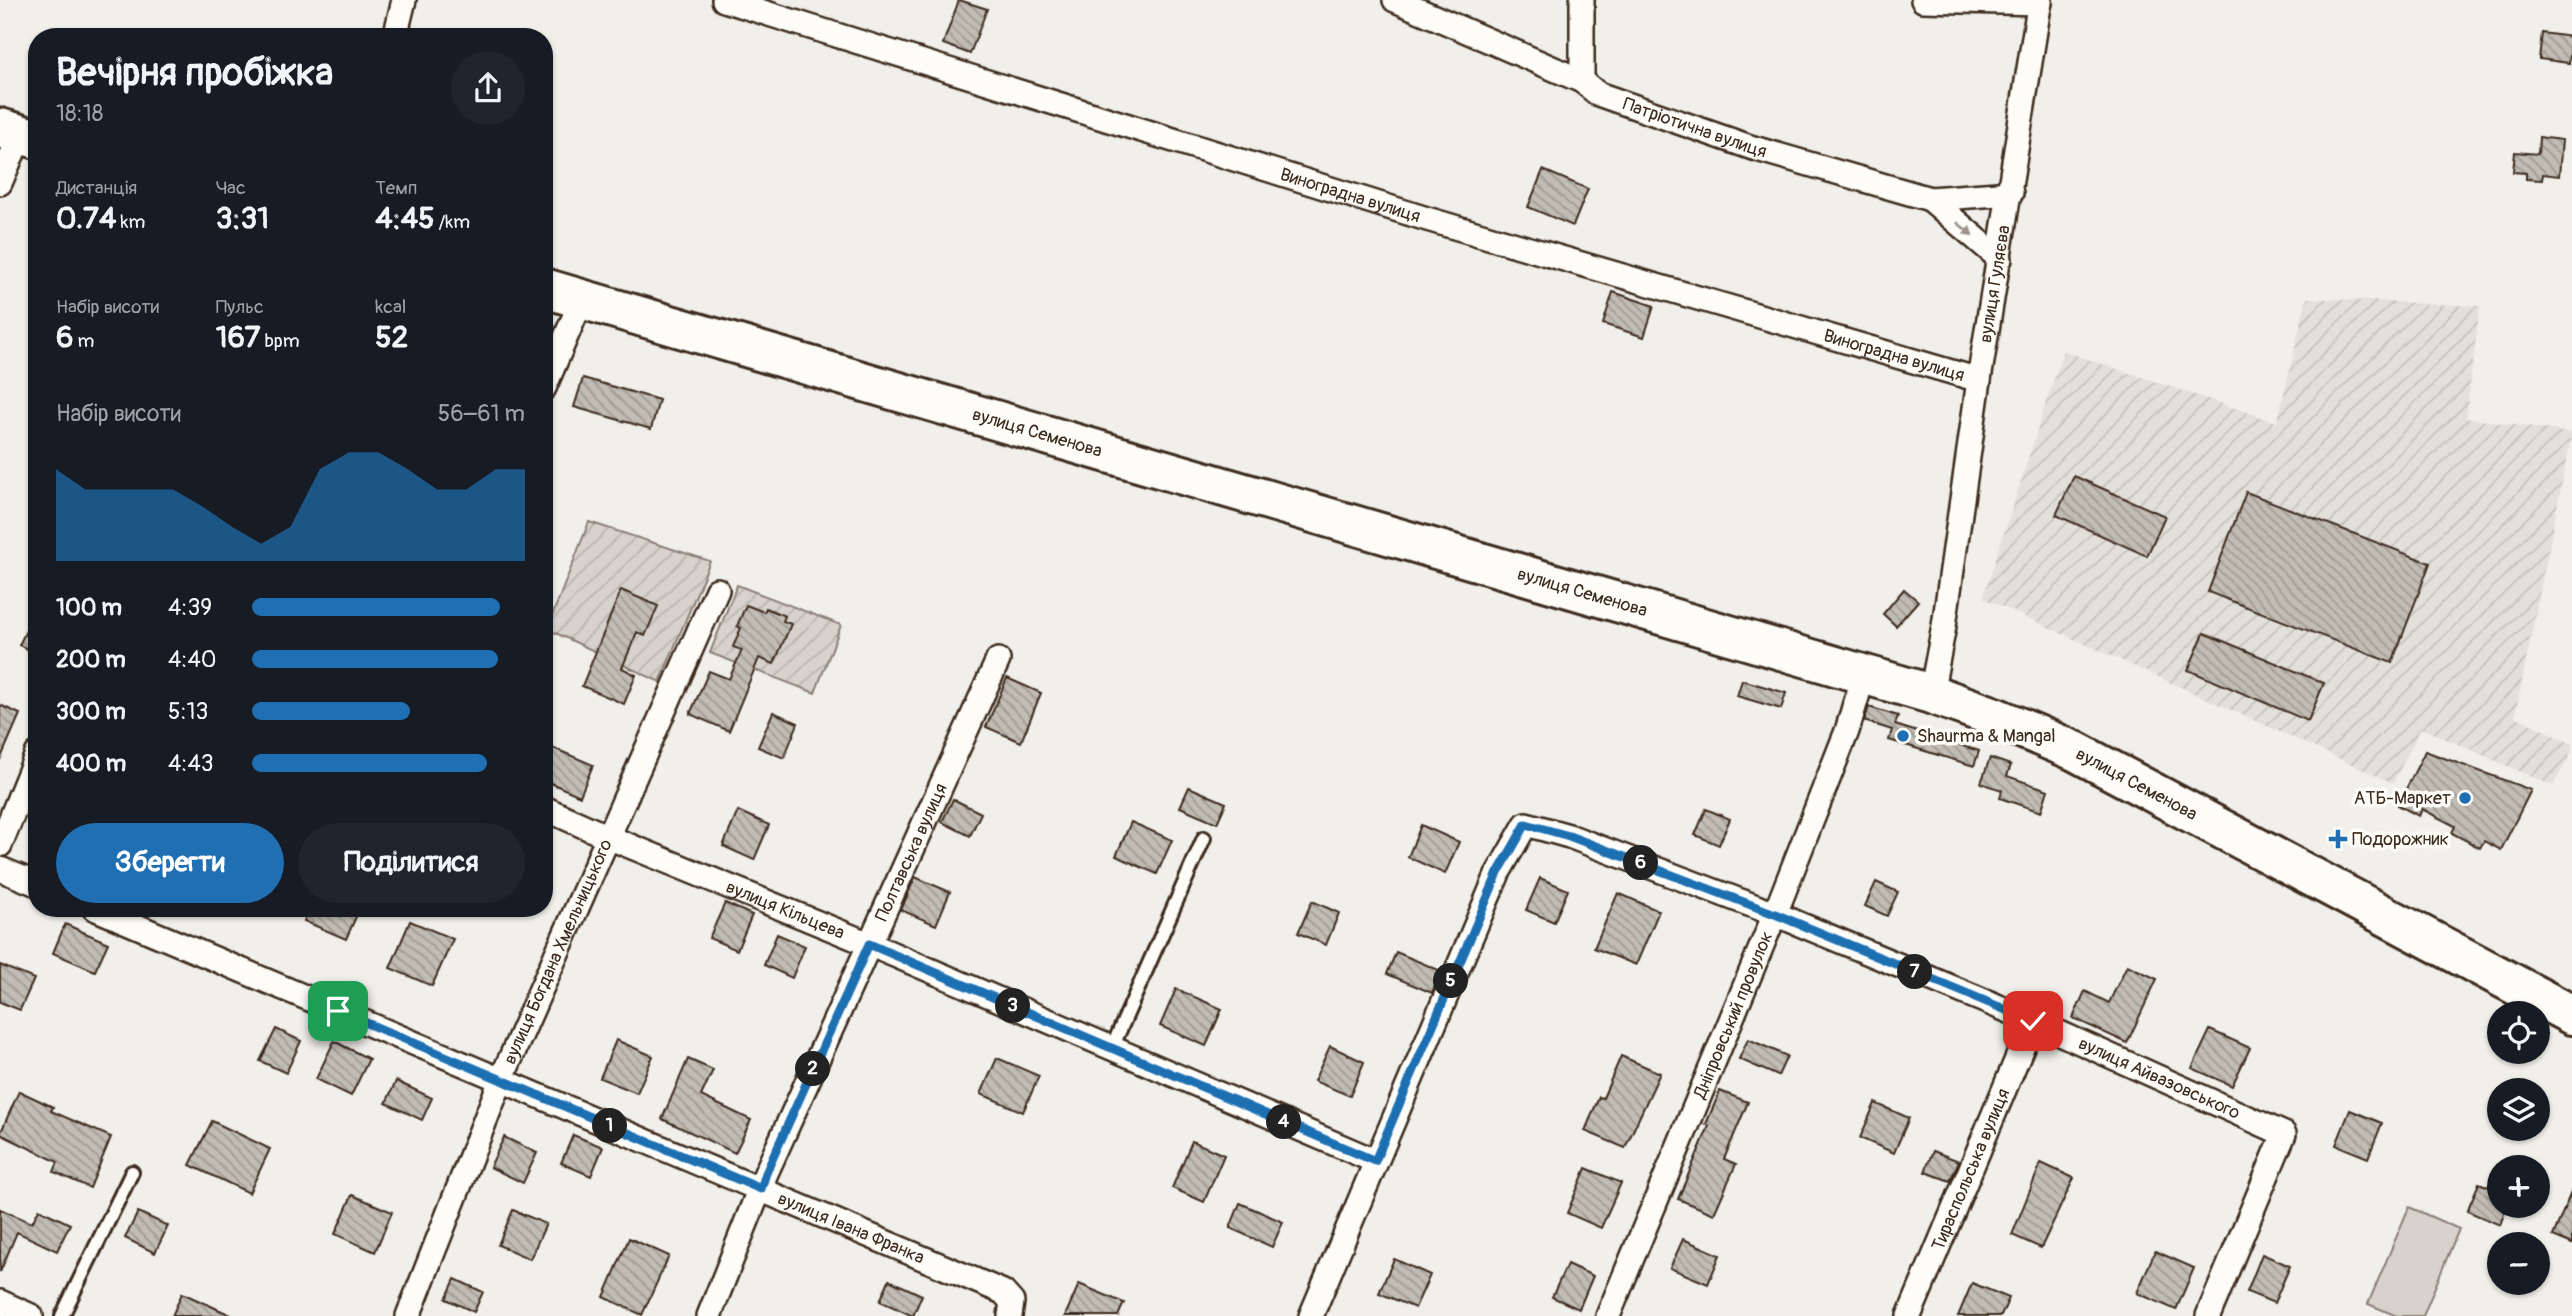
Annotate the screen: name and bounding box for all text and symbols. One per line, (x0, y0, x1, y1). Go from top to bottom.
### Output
text: Вечірня пробіжка (56, 49, 333, 97)
button: share (451, 51, 525, 125)
street label: Патріотична вулиця (1620, 92, 1770, 163)
text: 18:18 (56, 99, 103, 128)
street label: Виноградна вулиця (1277, 162, 1423, 228)
text: Дистанція (56, 176, 137, 200)
text: Час (216, 176, 246, 200)
text: Темп (375, 176, 417, 200)
text: 0.74 (56, 200, 116, 237)
text: 3:31 (216, 200, 269, 237)
text: 4:45 (375, 200, 434, 237)
text: km (116, 210, 145, 234)
text: /km (434, 210, 470, 234)
one-way arrow (1956, 221, 1973, 236)
street label: вулиця Гуляєва (1974, 223, 2015, 344)
text: Набір висоти (56, 295, 159, 319)
text: Пульс (216, 295, 264, 319)
text: kcal (375, 295, 406, 319)
text: 6 (56, 319, 73, 356)
text: 167 (216, 319, 260, 356)
text: 52 (375, 319, 408, 356)
street label: Виноградна вулиця (1821, 324, 1967, 387)
text: m (73, 329, 94, 353)
text: bpm (260, 329, 300, 353)
text: Набір висоти (56, 399, 181, 428)
text: 56–61 m (438, 399, 525, 428)
street label: вулиця Семенова (970, 402, 1105, 462)
street label: вулиця Семенова (1515, 562, 1650, 622)
text: 100 m (56, 593, 122, 622)
text: 4:39 (168, 593, 212, 622)
text: 200 m (56, 645, 126, 674)
text: 4:40 (168, 645, 217, 674)
text: 300 m (56, 697, 126, 726)
text: 5:13 (168, 697, 208, 726)
place label: Shaurma & Mangal (1917, 725, 2056, 748)
marker: Shaurma & Mangal (1895, 728, 1911, 744)
street label: вулиця Семенова (2072, 742, 2201, 825)
text: 400 m (56, 749, 126, 778)
text: 4:43 (168, 749, 214, 778)
street label: Полтавська вулиця (870, 780, 952, 925)
place label: АТБ-Маркет (2354, 787, 2451, 810)
marker: АТБ-Маркет (2457, 790, 2473, 806)
button: Зберегти (56, 823, 284, 903)
button: Поділитися (298, 823, 525, 903)
place label: Подорожник (2352, 828, 2449, 851)
marker: Подорожник (2330, 831, 2346, 847)
street label: вулиця Богдана Хмельницького (498, 835, 617, 1068)
pin: 6 (1624, 846, 1658, 880)
text: 6 (1635, 850, 1646, 874)
street label: вулиця Кільцева (723, 875, 848, 944)
street label: Дніпровський провулок (1688, 928, 1778, 1103)
pin: 7 (1898, 954, 1932, 990)
text: 7 (1909, 959, 1920, 983)
pin: 5 (1434, 964, 1468, 998)
text: 5 (1445, 968, 1456, 992)
pin (308, 981, 368, 1041)
pin: 3 (996, 988, 1030, 1024)
pin (2003, 991, 2063, 1051)
icon: arrive (319, 992, 357, 1030)
text: 3 (1007, 993, 1018, 1017)
map controls (2487, 1001, 2550, 1295)
button: locate (2487, 1001, 2550, 1064)
icon: check (2014, 1002, 2052, 1040)
street label: вулиця Айвазовського (2075, 1032, 2244, 1124)
pin: 2 (796, 1052, 830, 1086)
text: 2 (807, 1056, 818, 1080)
button: layers (2487, 1078, 2550, 1141)
street label: Тираспольська вулиця (1926, 1085, 2015, 1254)
pin: 4 (1266, 1104, 1302, 1140)
pin: 1 (592, 1108, 628, 1144)
text: 4 (1278, 1109, 1289, 1133)
text: 1 (606, 1113, 613, 1137)
button: + (2487, 1155, 2550, 1218)
street label: вулиця Івана Франка (774, 1187, 928, 1269)
button: − (2487, 1232, 2550, 1295)

